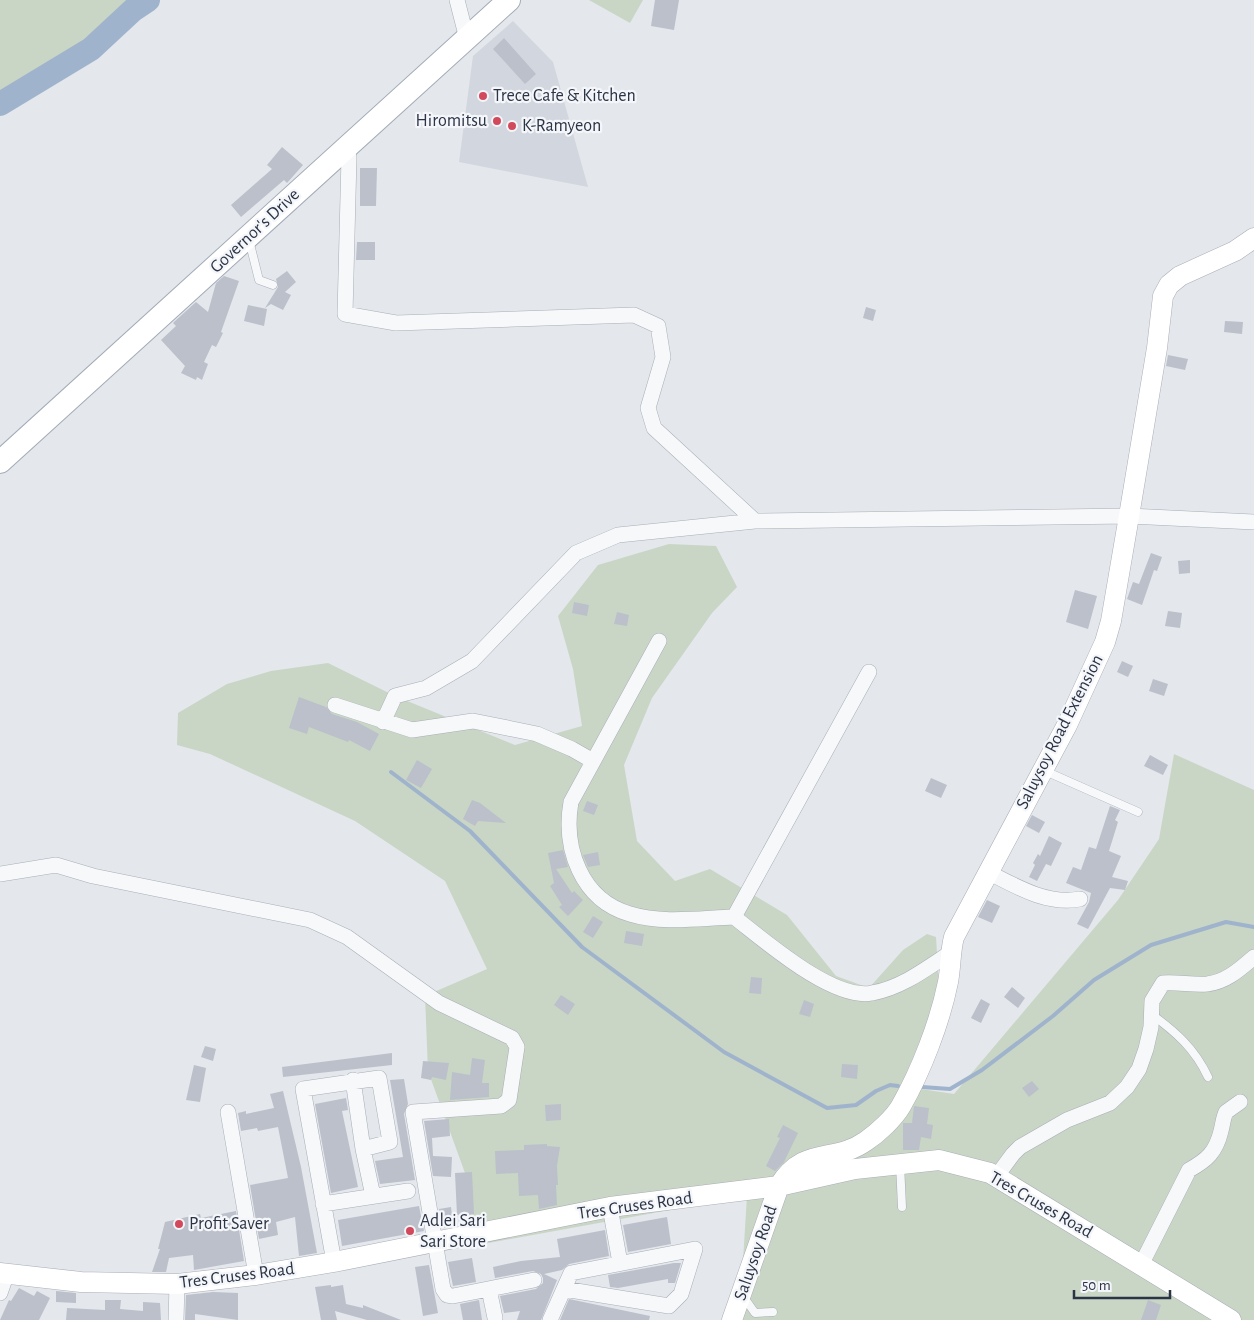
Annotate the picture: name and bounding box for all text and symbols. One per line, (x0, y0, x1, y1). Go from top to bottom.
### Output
place label: Trece Cafe & Kitchen (493, 87, 636, 105)
marker: Trece Cafe & Kitchen (477, 90, 489, 102)
place label: Hiromitsu (416, 112, 487, 130)
marker: Hiromitsu (491, 115, 503, 127)
place label: K-Ramyeon (522, 117, 601, 135)
marker: K-Ramyeon (506, 120, 518, 132)
street label: Governor's Drive (207, 185, 303, 277)
street label: Saluysoy Road Extension (1013, 652, 1107, 812)
street label: Tres Cruses Road (986, 1168, 1096, 1242)
street label: Tres Cruses Road (576, 1189, 694, 1223)
street label: Saluysoy Road (731, 1203, 781, 1303)
place label: Adlei Sari Sari Store (420, 1212, 486, 1251)
place label: Profit Saver (189, 1215, 269, 1233)
marker: Profit Saver (173, 1218, 185, 1230)
marker: Adlei Sari Sari Store (404, 1225, 416, 1237)
street label: Tres Cruses Road (178, 1260, 296, 1292)
scale bar (1074, 1268, 1170, 1300)
text: 50 m (1082, 1278, 1111, 1293)

